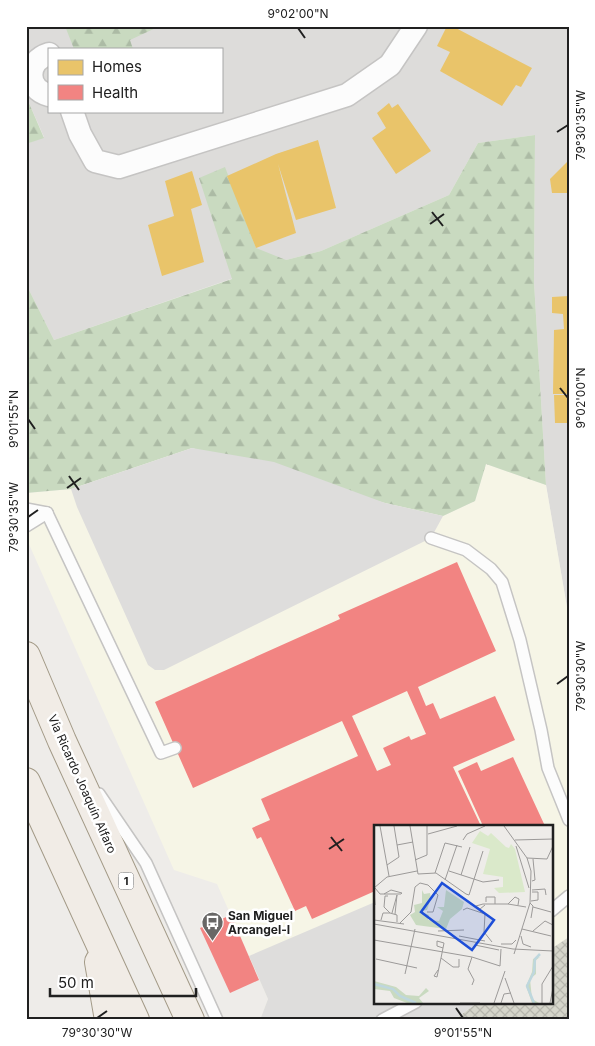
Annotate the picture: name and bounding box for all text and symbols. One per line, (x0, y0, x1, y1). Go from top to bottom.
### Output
text: 9°02'00"N (267, 6, 329, 21)
legend (48, 48, 222, 112)
text: Homes (92, 57, 142, 76)
text: Health (92, 83, 138, 102)
text: 79°30'35"W (573, 90, 588, 160)
text: 9°02'00"N (573, 367, 588, 429)
text: 9°01'55"N (6, 390, 21, 448)
text: 79°30'35"W (6, 482, 21, 552)
text: 79°30'30"W (573, 641, 588, 711)
street label: Vía Ricardo Joaquín Alfaro (45, 712, 120, 855)
inset map (374, 825, 552, 1004)
road number: 1 (118, 872, 134, 889)
place label: San Miguel Arcangel-I (228, 908, 293, 937)
bus stop icon: San Miguel Arcangel-I (200, 911, 224, 942)
scale bar (50, 966, 196, 998)
text: 50 m (58, 973, 94, 992)
text: 79°30'30"W (62, 1025, 132, 1040)
text: 9°01'55"N (434, 1025, 492, 1040)

